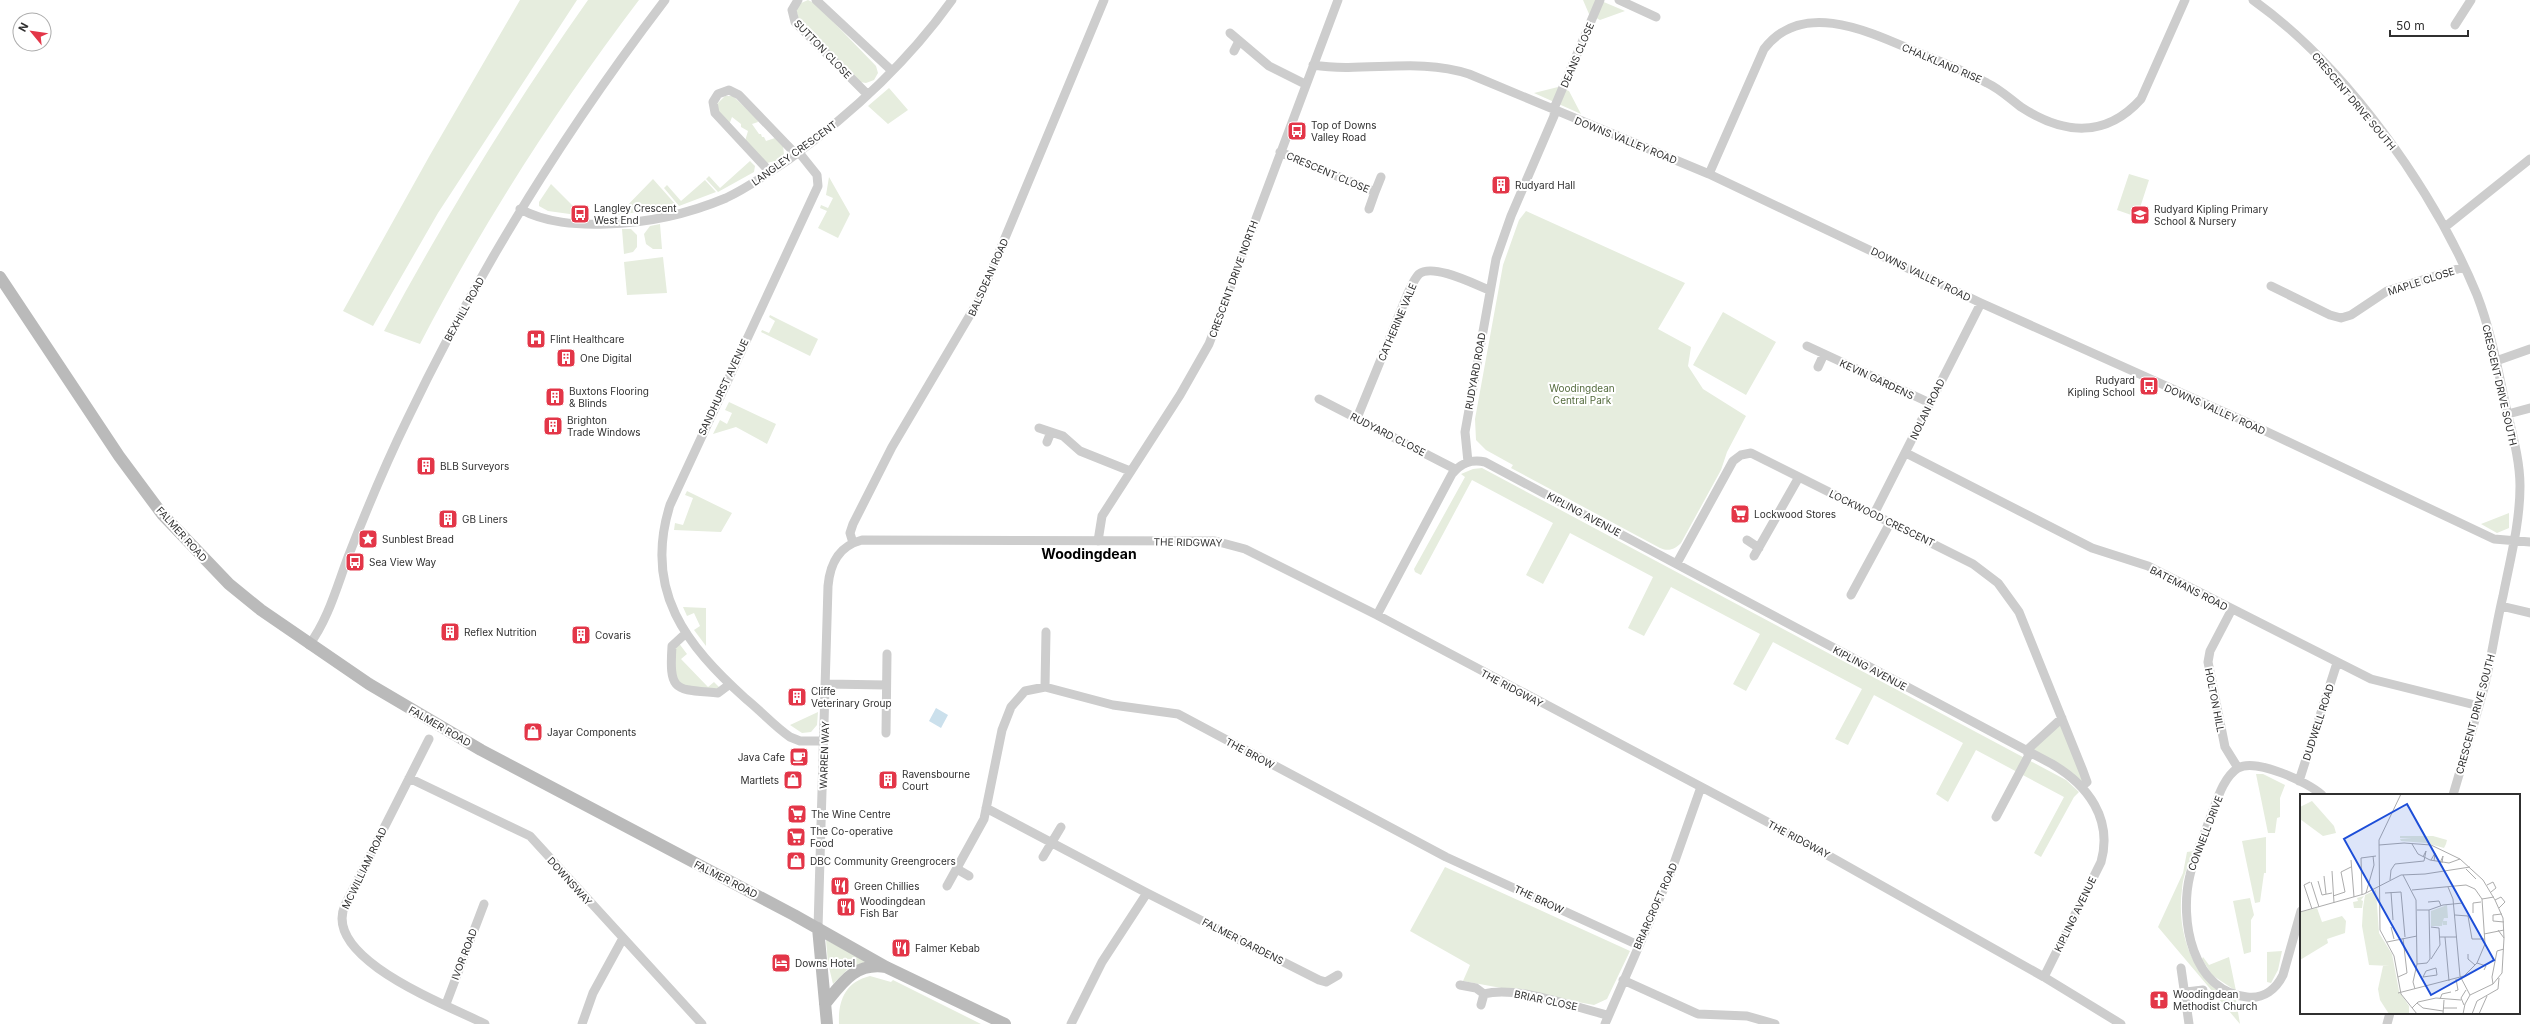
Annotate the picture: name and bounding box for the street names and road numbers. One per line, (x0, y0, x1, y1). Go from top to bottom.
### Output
street label: SUTTON CLOSE (792, 17, 854, 81)
street label: DEANS CLOSE (1558, 21, 1596, 89)
street label: CHALKLAND RISE (1900, 41, 1984, 85)
street label: CRESCENT DRIVE SOUTH (2310, 50, 2398, 152)
street label: DOWNS VALLEY ROAD (1573, 114, 1679, 166)
street label: LANGLEY CRESCENT (749, 118, 839, 188)
street label: CRESCENT CLOSE (1285, 149, 1371, 195)
street label: CRESCENT DRIVE NORTH (1206, 219, 1260, 339)
street label: BALSDEAN ROAD (965, 236, 1011, 318)
street label: DOWNS VALLEY ROAD (1869, 245, 1973, 303)
street label: MAPLE CLOSE (2386, 265, 2456, 297)
street label: BEXHILL ROAD (441, 275, 487, 343)
street label: CATHERINE VALE (1375, 281, 1419, 363)
street label: CRESCENT DRIVE SOUTH (2480, 323, 2520, 447)
street label: RUDYARD ROAD (1462, 332, 1488, 410)
street label: SANDHURST AVENUE (695, 337, 751, 437)
street label: KEVIN GARDENS (1838, 357, 1916, 401)
street label: NOLAN ROAD (1907, 377, 1947, 441)
street label: DOWNS VALLEY ROAD (2163, 381, 2267, 437)
street label: RUDYARD CLOSE (1348, 410, 1428, 458)
street label: LOCKWOOD CRESCENT (1827, 487, 1937, 549)
street label: KIPLING AVENUE (1545, 489, 1623, 539)
street label: FALMER ROAD (154, 504, 210, 564)
street label: THE RIDGWAY (1154, 535, 1223, 549)
street label: BATEMANS ROAD (2148, 563, 2230, 613)
street label: KIPLING AVENUE (1831, 643, 1909, 693)
street label: CRESCENT DRIVE SOUTH (2453, 653, 2497, 775)
street label: THE RIDGWAY (1479, 667, 1545, 710)
street label: HOLTON HILL (2203, 667, 2227, 734)
street label: DUDWELL ROAD (2300, 682, 2336, 762)
street label: FALMER ROAD (407, 703, 473, 749)
street label: WARREN WAY (817, 721, 831, 789)
street label: THE BROW (1224, 735, 1276, 771)
street label: CONNELL DRIVE (2185, 794, 2225, 872)
street label: THE RIDGWAY (1766, 818, 1832, 861)
street label: MCWILLIAM ROAD (339, 825, 389, 911)
street label: DOWNSWAY (545, 854, 595, 908)
street label: FALMER ROAD (692, 858, 760, 900)
street label: BRIARCROFT ROAD (1631, 861, 1679, 951)
street label: KIPLING AVENUE (2052, 874, 2098, 954)
street label: THE BROW (1512, 882, 1566, 916)
street label: FALMER GARDENS (1200, 915, 1286, 967)
street label: IVOR ROAD (449, 927, 479, 981)
street label: BRIAR CLOSE (1513, 987, 1579, 1013)

